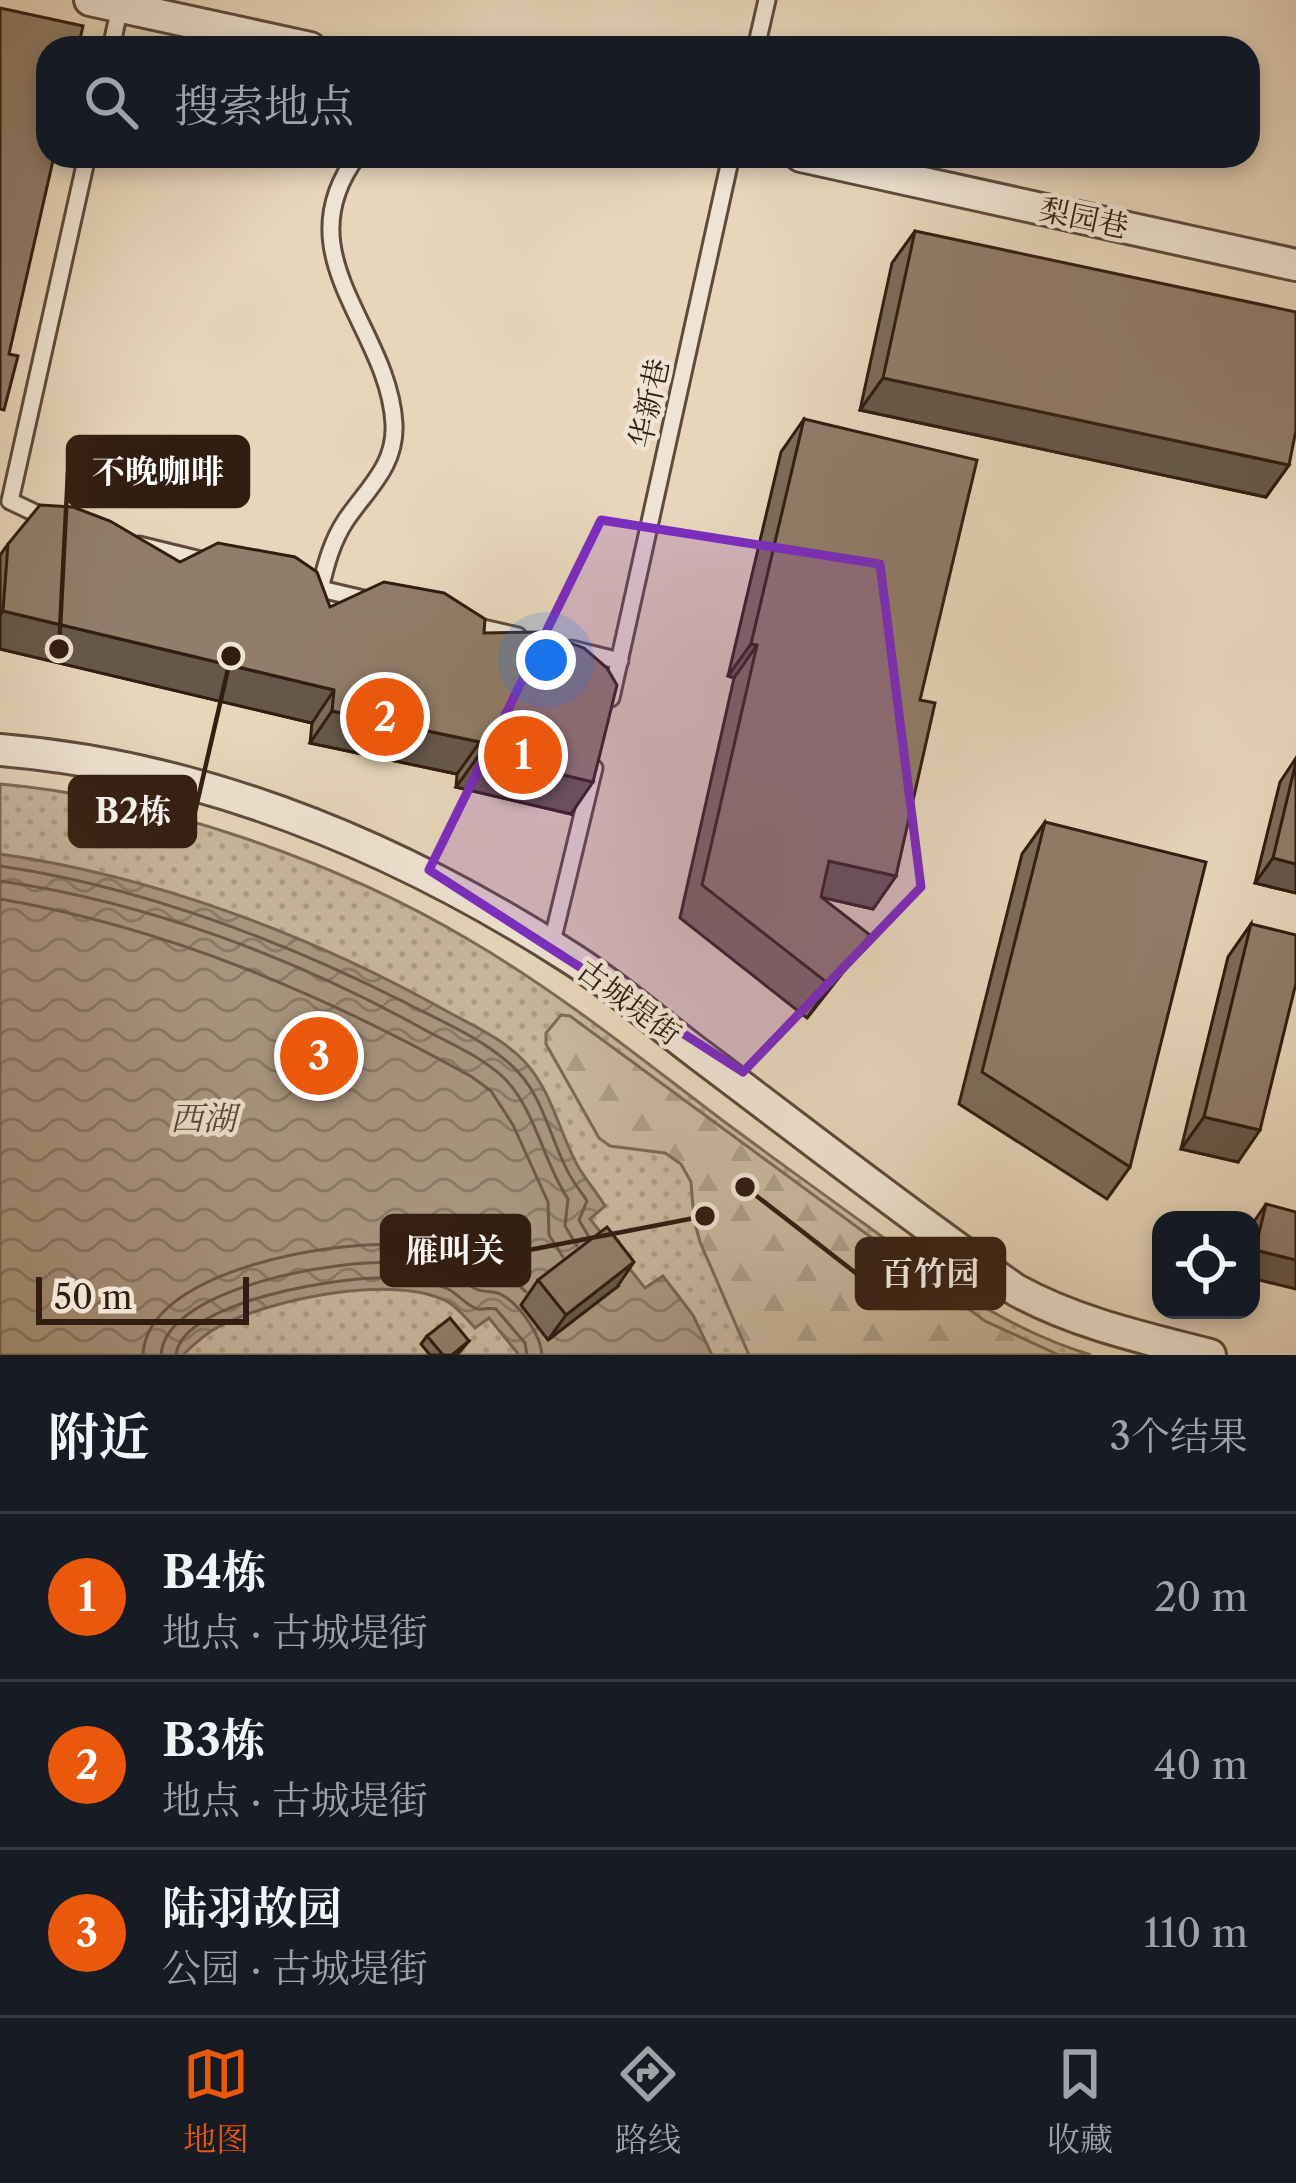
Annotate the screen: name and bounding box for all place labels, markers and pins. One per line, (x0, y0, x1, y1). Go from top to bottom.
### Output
callout: 不晚咖啡 (68, 437, 248, 506)
pin: 2 (346, 672, 424, 762)
pin: 1 (484, 710, 562, 800)
callout: B2栋 (70, 777, 195, 846)
pin: 3 (280, 1011, 358, 1101)
callout: 雁叫关 (382, 1216, 529, 1285)
callout: 百竹园 (857, 1239, 1004, 1308)

